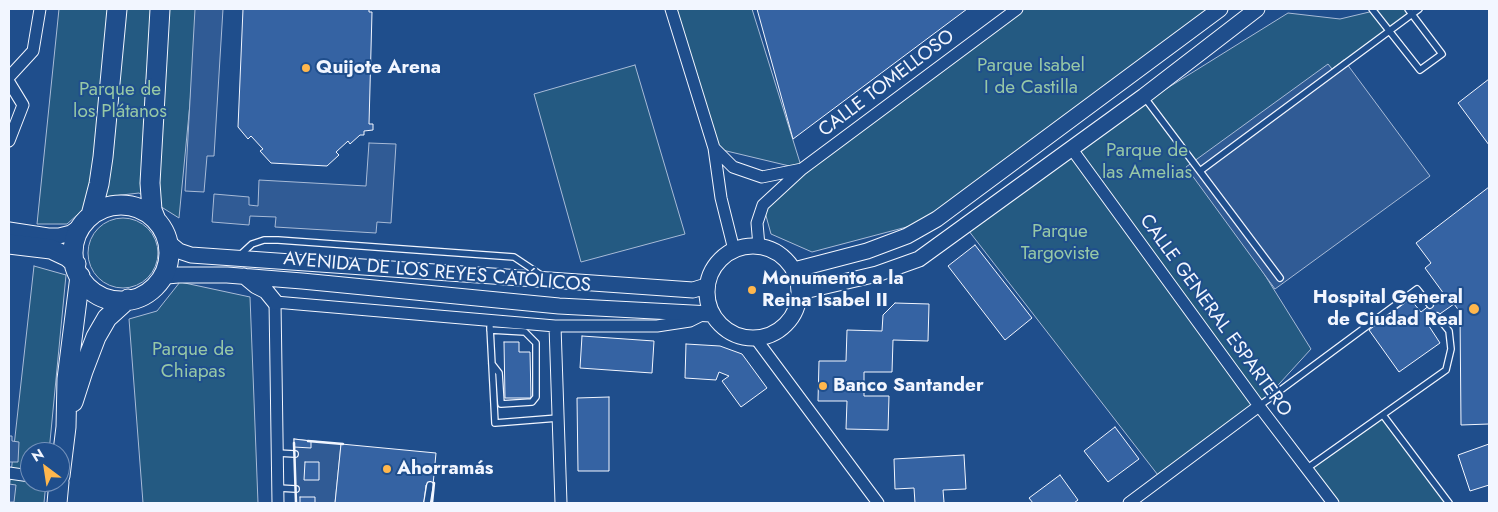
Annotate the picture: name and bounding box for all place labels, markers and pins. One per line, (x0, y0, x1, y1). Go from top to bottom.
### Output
place label: Quijote Arena (316, 57, 441, 79)
marker: Quijote Arena (300, 62, 312, 74)
place label: Monumento a la Reina Isabel II (762, 268, 904, 312)
marker: Monumento a la Reina Isabel II (746, 284, 758, 296)
place label: Hospital General de Ciudad Real (1313, 287, 1463, 331)
marker: Hospital General de Ciudad Real (1467, 302, 1481, 316)
place label: Banco Santander (833, 375, 984, 397)
marker: Banco Santander (817, 380, 829, 392)
place label: Ahorramás (397, 458, 493, 480)
marker: Ahorramás (381, 463, 393, 475)

